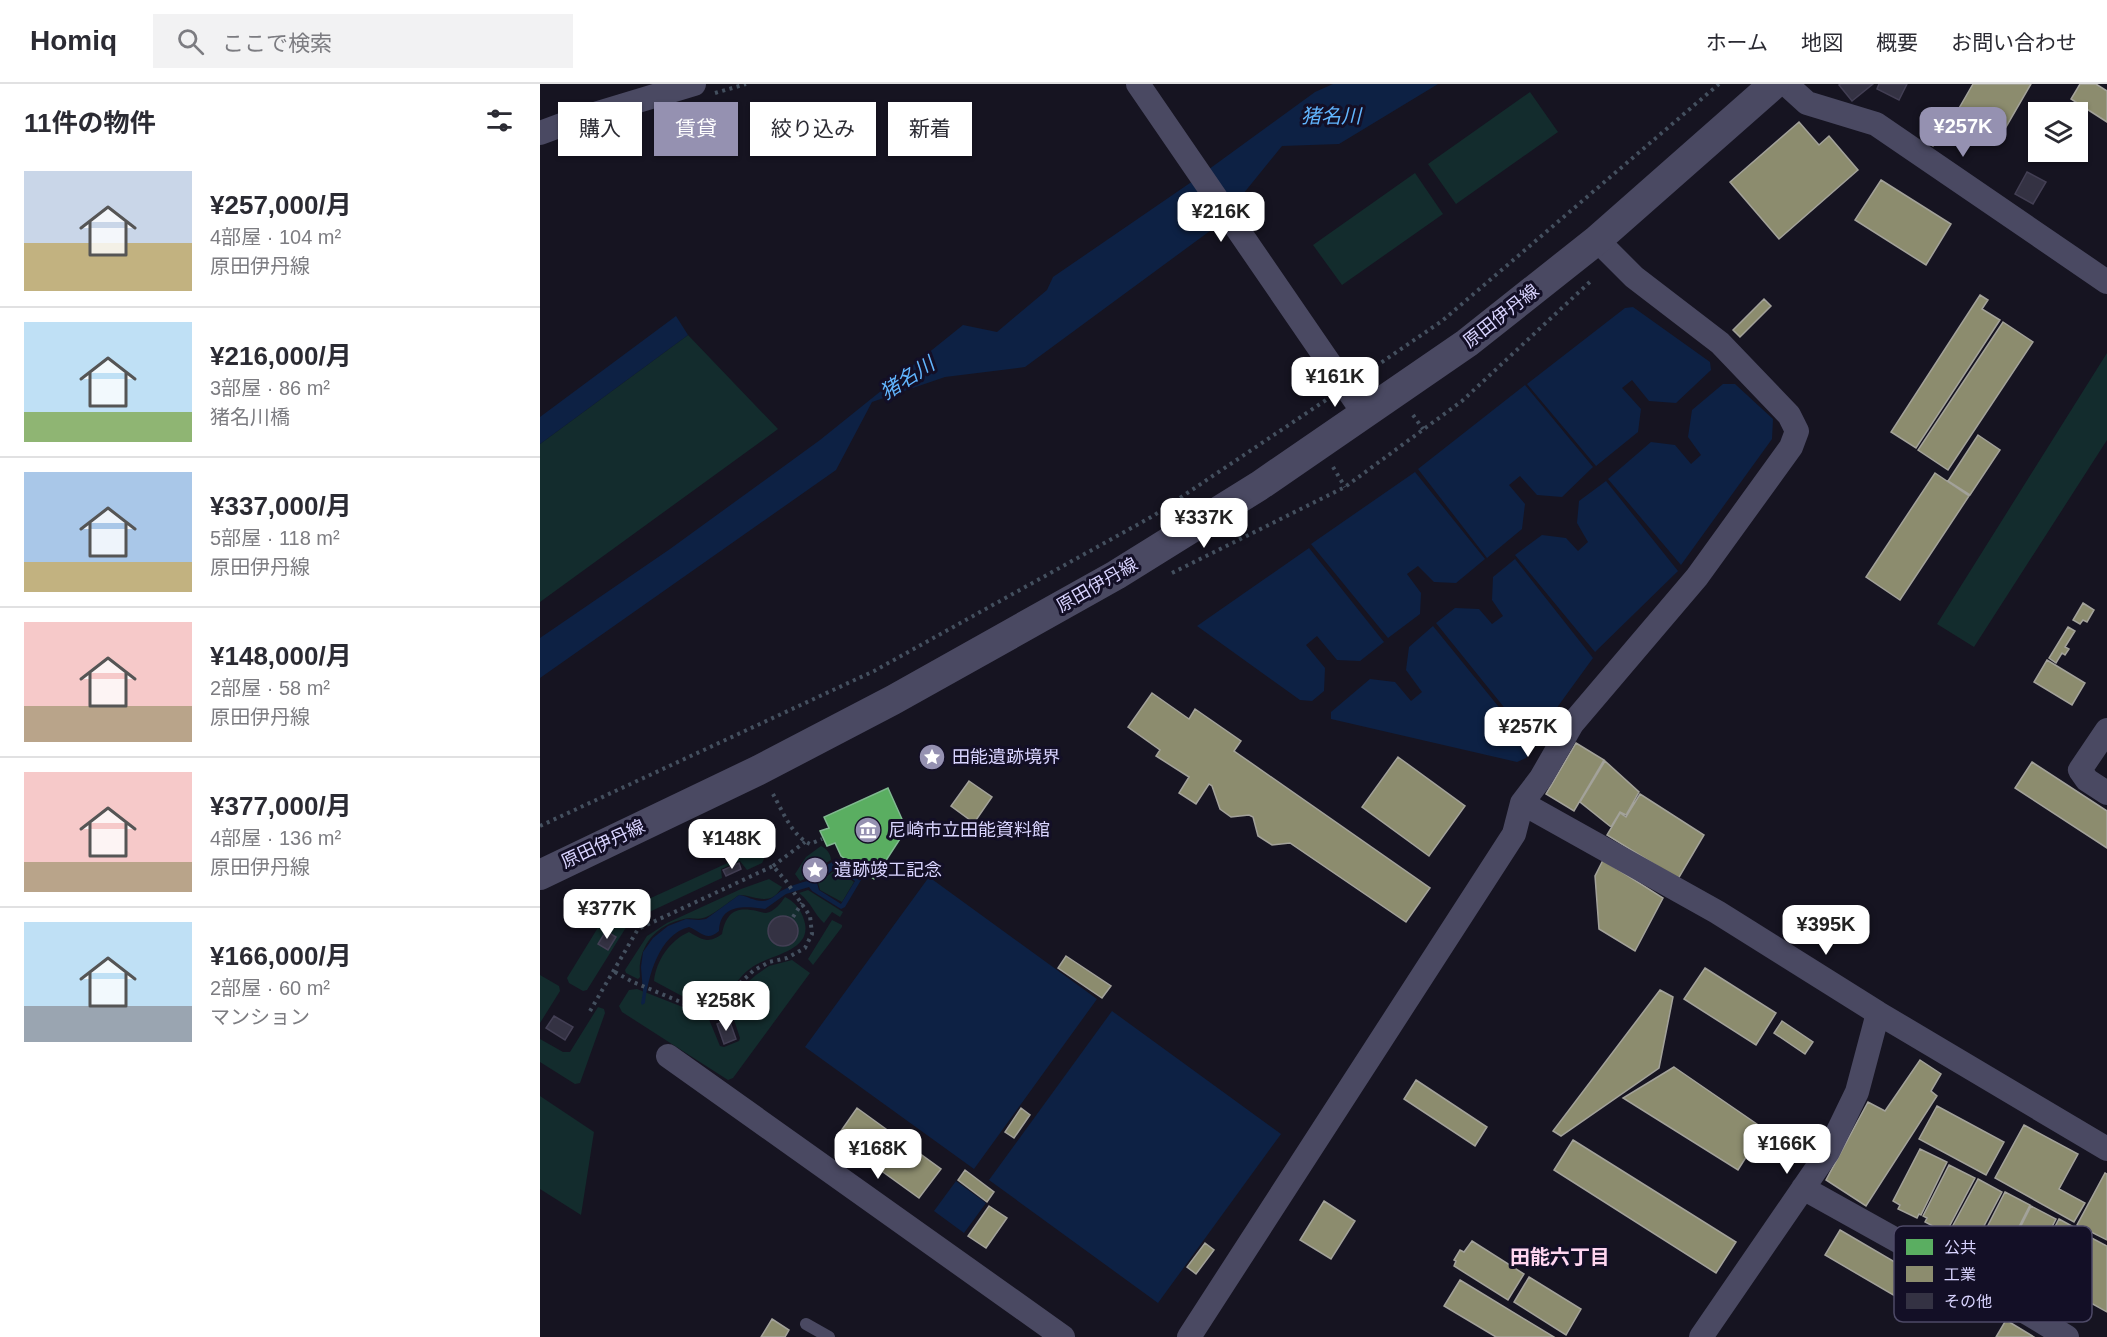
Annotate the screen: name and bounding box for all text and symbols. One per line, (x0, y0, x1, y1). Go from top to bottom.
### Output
search box (153, 14, 573, 68)
text: Homiq (30, 25, 117, 56)
icon: search (174, 25, 207, 58)
text: ここで検索 (222, 31, 332, 56)
text: ホーム (1706, 31, 1768, 54)
text: 地図 (1801, 31, 1843, 54)
text: 概要 (1876, 31, 1918, 54)
text: お問い合わせ (1951, 31, 2077, 54)
chip: 購入 (558, 102, 642, 156)
chip: 賃貸 (654, 102, 738, 156)
chip: 絞り込み (750, 102, 876, 156)
chip: 新着 (888, 102, 972, 156)
map controls (2028, 102, 2088, 162)
button: layers (2028, 102, 2088, 162)
icon: filters (483, 104, 516, 137)
water label: 猪名川 (1301, 105, 1363, 127)
pin: ¥257K (1921, 107, 2005, 158)
text: 11件の物件 (24, 108, 156, 138)
text: ¥257K (1934, 115, 1992, 137)
text: ¥257,000/月 (210, 190, 352, 220)
pin: ¥216K (1179, 192, 1263, 243)
icon: home (72, 195, 144, 267)
text: ¥216K (1192, 200, 1250, 222)
text: 4部屋 · 104 m² (210, 226, 341, 248)
text: 原田伊丹線 (210, 255, 310, 277)
street label: 原田伊丹線 (1459, 280, 1543, 352)
text: ¥216,000/月 (210, 341, 352, 371)
icon: home (72, 346, 144, 418)
water label: 猪名川 (876, 351, 940, 404)
pin: ¥161K (1293, 357, 1377, 408)
text: ¥161K (1306, 365, 1364, 387)
text: 3部屋 · 86 m² (210, 377, 330, 399)
text: 猪名川橋 (210, 406, 290, 428)
text: ¥337,000/月 (210, 491, 352, 521)
icon: home (72, 496, 144, 568)
pin: ¥337K (1162, 498, 1246, 549)
text: ¥337K (1175, 506, 1233, 528)
text: 5部屋 · 118 m² (210, 527, 340, 549)
street label: 原田伊丹線 (1053, 554, 1141, 616)
text: 原田伊丹線 (210, 556, 310, 578)
text: ¥148,000/月 (210, 641, 352, 671)
icon: home (72, 646, 144, 718)
text: 2部屋 · 58 m² (210, 677, 330, 699)
text: 原田伊丹線 (210, 706, 310, 728)
pin: ¥257K (1486, 707, 1570, 758)
text: ¥257K (1499, 715, 1557, 737)
place icon: 田能遺跡境界 (917, 742, 947, 772)
place label: 田能遺跡境界 (952, 747, 1060, 767)
text: ¥377,000/月 (210, 791, 352, 821)
icon: home (72, 796, 144, 868)
museum icon: 尼崎市立田能資料館 (853, 815, 883, 845)
street label: 原田伊丹線 (558, 816, 648, 872)
pin: ¥148K (690, 819, 774, 870)
place label: 尼崎市立田能資料館 (888, 820, 1050, 840)
text: 4部屋 · 136 m² (210, 827, 341, 849)
text: ¥148K (703, 827, 761, 849)
place icon: 遺跡竣工記念 (800, 855, 830, 885)
text: 原田伊丹線 (210, 856, 310, 878)
place label: 遺跡竣工記念 (834, 860, 942, 880)
pin: ¥377K (565, 889, 649, 940)
text: ¥377K (578, 897, 636, 919)
pin: ¥395K (1784, 905, 1868, 956)
text: ¥395K (1797, 913, 1855, 935)
text: ¥166,000/月 (210, 941, 352, 971)
icon: home (72, 946, 144, 1018)
text: 2部屋 · 60 m² (210, 977, 330, 999)
pin: ¥258K (684, 981, 768, 1032)
text: ¥258K (697, 989, 755, 1011)
text: マンション (210, 1006, 310, 1028)
pin: ¥166K (1745, 1124, 1829, 1175)
pin: ¥168K (836, 1129, 920, 1180)
text: ¥166K (1758, 1132, 1816, 1154)
text: ¥168K (849, 1137, 907, 1159)
legend (1894, 1226, 2092, 1322)
text: 公共 (1944, 1239, 1976, 1256)
district label: 田能六丁目 (1510, 1246, 1610, 1268)
text: 工業 (1944, 1266, 1976, 1283)
text: その他 (1944, 1293, 1992, 1310)

